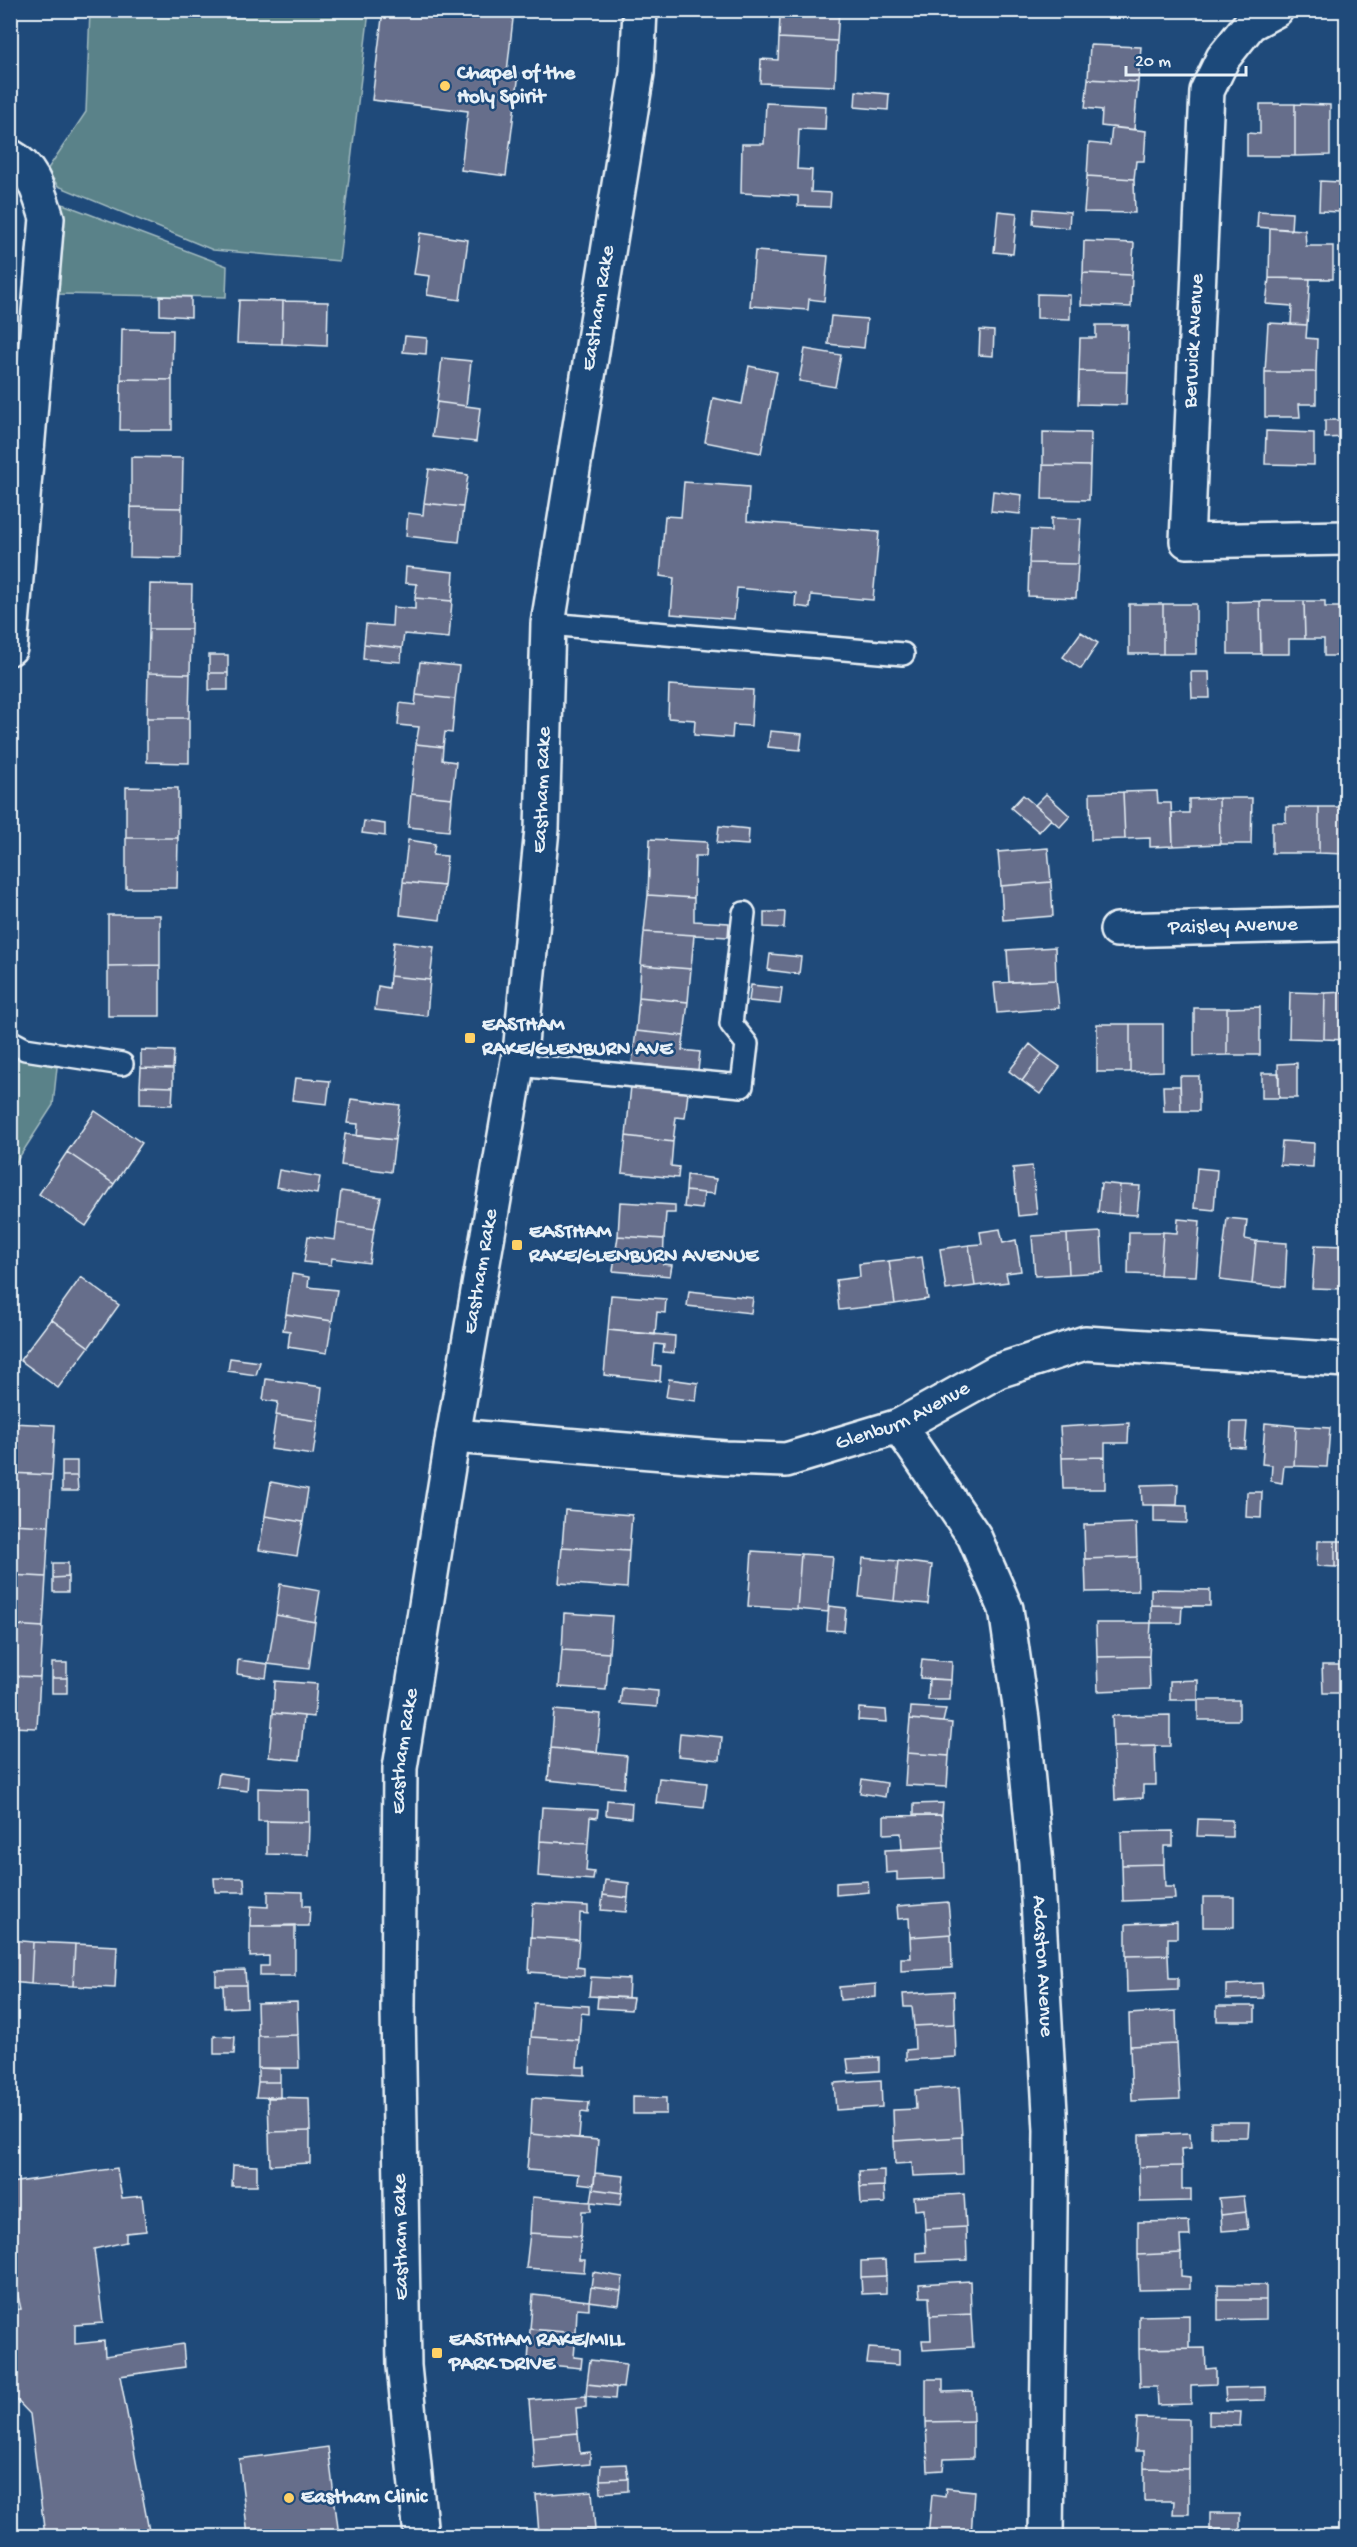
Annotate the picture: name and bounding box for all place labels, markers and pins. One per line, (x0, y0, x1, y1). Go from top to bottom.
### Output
place label: Chapel of the Holy Spirit (456, 62, 576, 111)
marker: Chapel of the Holy Spirit (438, 79, 452, 93)
place label: EASTHAM RAKE/GLENBURN AVE (481, 1014, 674, 1063)
marker: EASTHAM RAKE/GLENBURN AVE (463, 1031, 477, 1045)
place label: EASTHAM RAKE/GLENBURN AVENUE (528, 1221, 760, 1270)
marker: EASTHAM RAKE/GLENBURN AVENUE (510, 1238, 524, 1252)
place label: EASTHAM RAKE/MILL PARK DRIVE (448, 2329, 626, 2378)
marker: EASTHAM RAKE/MILL PARK DRIVE (430, 2346, 444, 2360)
place label: Eastham Clinic (301, 2486, 429, 2511)
marker: Eastham Clinic (282, 2491, 296, 2505)

